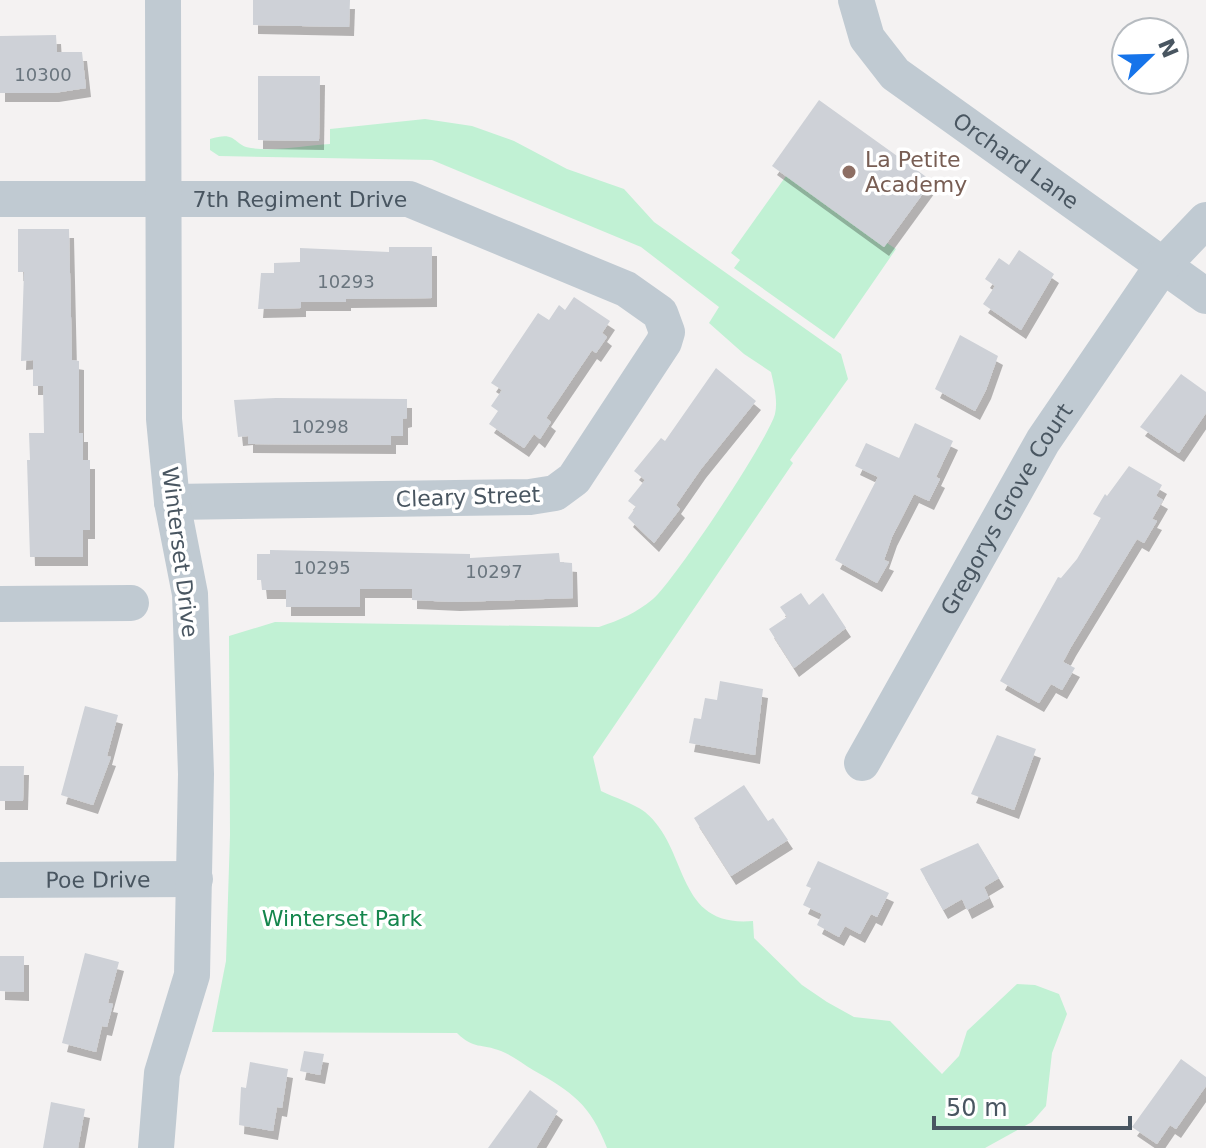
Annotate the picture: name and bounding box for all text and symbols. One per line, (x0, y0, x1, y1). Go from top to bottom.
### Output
north arrow (1110, 16, 1190, 96)
text: N (1153, 35, 1183, 62)
house number: 10300 (14, 64, 72, 85)
street label: Orchard Lane (949, 107, 1084, 214)
place label: La Petite Academy (865, 147, 967, 197)
marker: La Petite Academy (840, 163, 858, 181)
street label: 7th Regiment Drive (193, 187, 407, 212)
house number: 10293 (317, 271, 375, 292)
street label: Gregorys Grove Court (935, 398, 1078, 619)
house number: 10298 (291, 416, 349, 437)
street label: Winterset Drive (157, 465, 203, 639)
street label: Cleary Street (395, 482, 541, 512)
house number: 10295 (293, 557, 351, 578)
house number: 10297 (465, 561, 523, 582)
street label: Poe Drive (45, 867, 151, 892)
park label: Winterset Park (262, 906, 423, 931)
scale bar (934, 1080, 1130, 1130)
text: 50 m (946, 1094, 1008, 1122)

